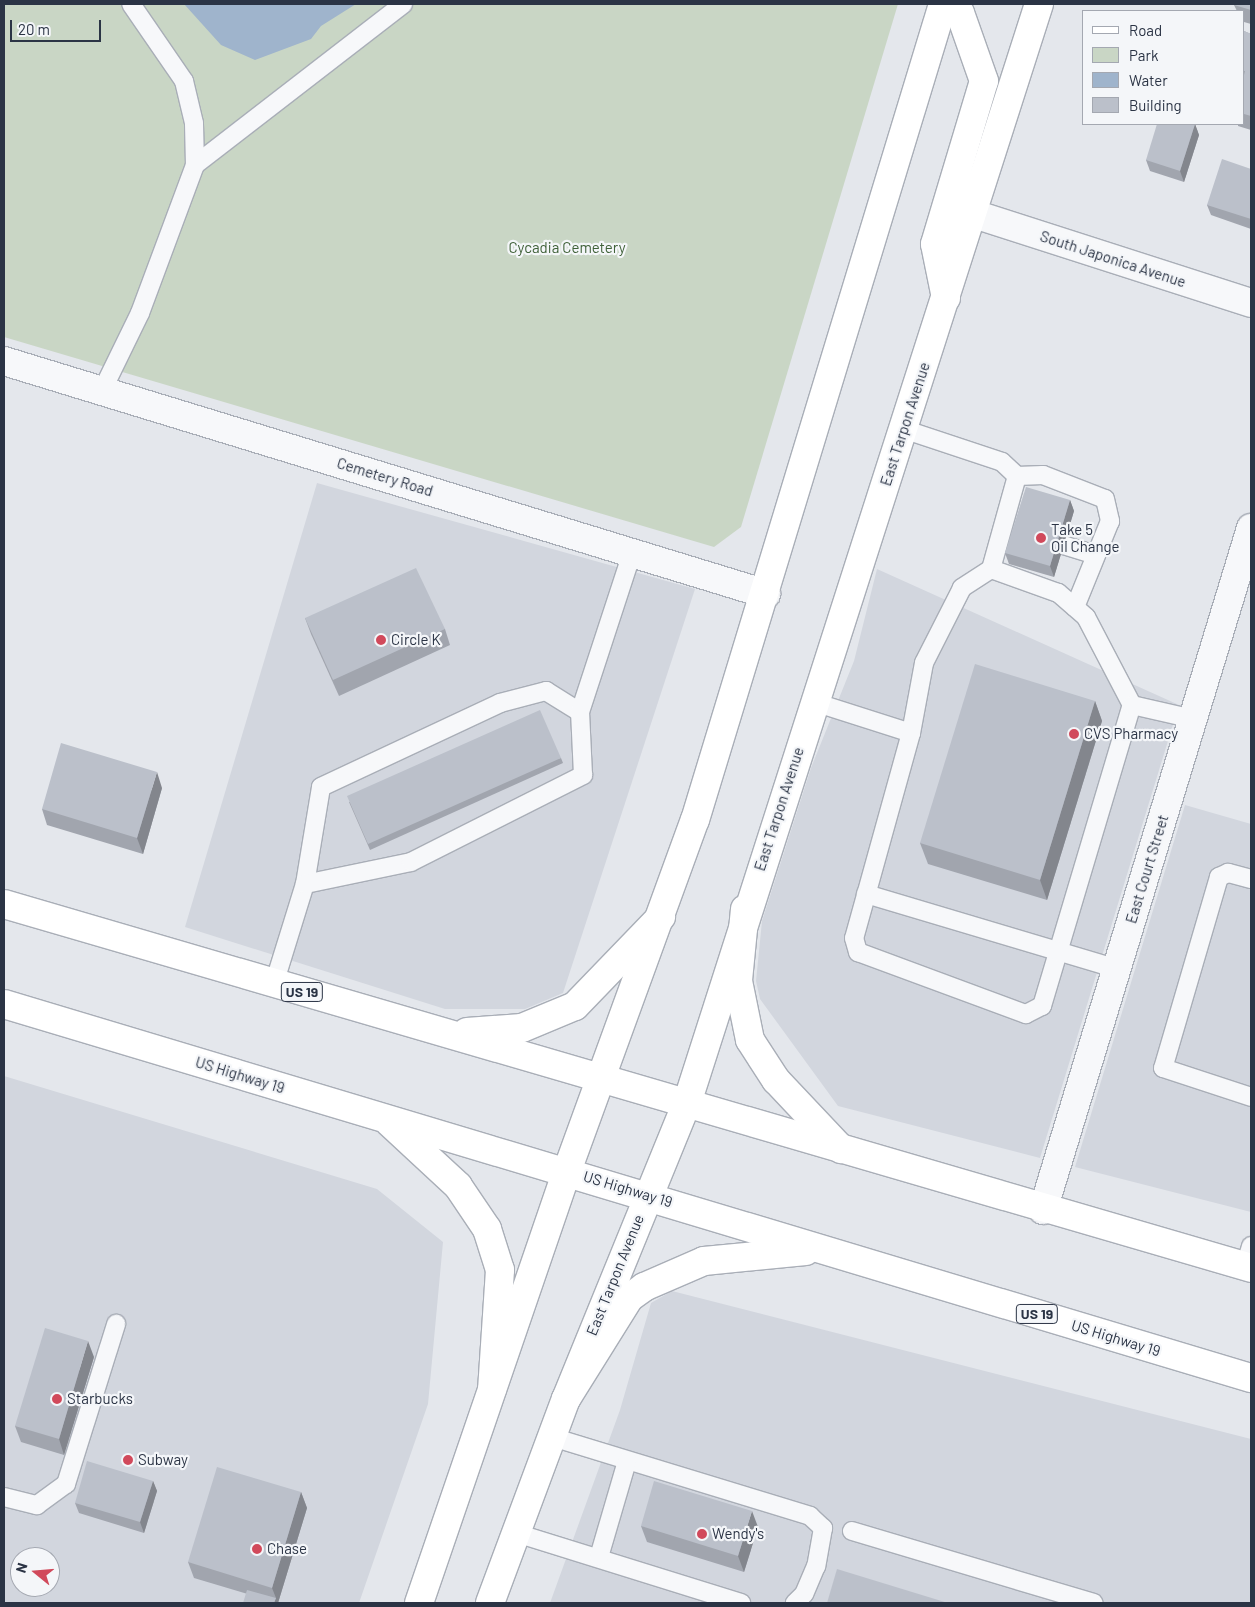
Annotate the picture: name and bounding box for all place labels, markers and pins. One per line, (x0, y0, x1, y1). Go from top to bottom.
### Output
place label: Take 5 Oil Change (1051, 520, 1120, 555)
marker: Take 5 Oil Change (1035, 532, 1047, 544)
place label: Circle K (391, 631, 441, 649)
marker: Circle K (375, 634, 387, 646)
place label: CVS Pharmacy (1084, 725, 1178, 743)
marker: CVS Pharmacy (1068, 728, 1080, 740)
place label: Starbucks (67, 1390, 133, 1408)
marker: Starbucks (51, 1393, 63, 1405)
place label: Subway (138, 1451, 188, 1469)
marker: Subway (122, 1454, 134, 1466)
place label: Wendy's (712, 1525, 764, 1543)
marker: Wendy's (696, 1528, 708, 1540)
place label: Chase (267, 1540, 307, 1558)
marker: Chase (251, 1543, 263, 1555)

